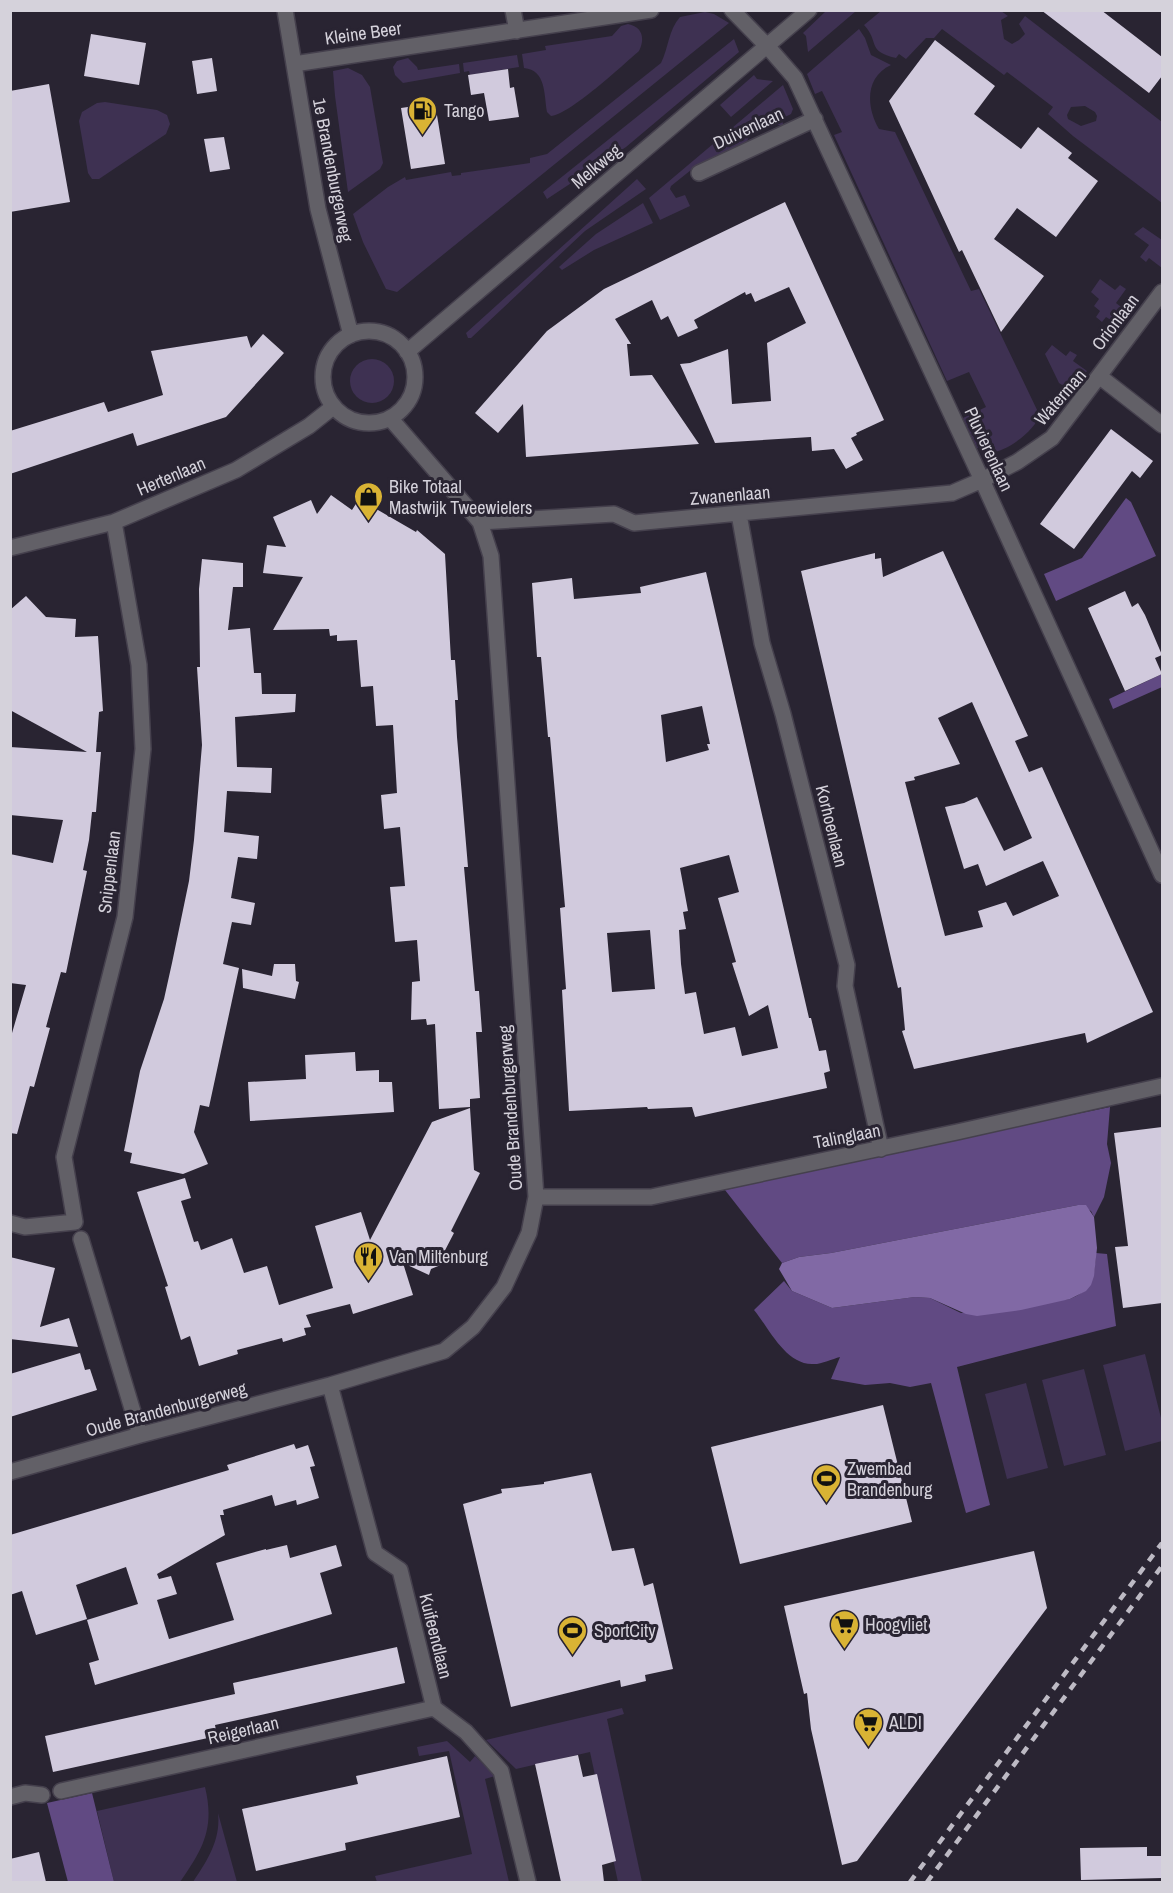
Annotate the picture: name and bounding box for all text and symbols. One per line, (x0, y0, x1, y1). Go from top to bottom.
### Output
street label: Kleine Beer (323, 15, 403, 51)
fuel station icon: Tango (407, 94, 439, 136)
street label: 1e Brandenburgerweg (307, 96, 359, 245)
place label: Tango (444, 98, 485, 123)
street label: Duivenlaan (709, 101, 787, 155)
street label: Melkweg (566, 137, 627, 194)
street label: Orionlaan (1086, 289, 1144, 355)
street label: Waterman (1028, 363, 1092, 431)
street label: Pluvierenlaan (959, 403, 1019, 495)
street label: Hertenlaan (133, 450, 209, 502)
place label: Bike Totaal Mastwijk Tweewielers (389, 474, 532, 520)
street label: Zwanenlaan (689, 479, 771, 511)
shop icon: Bike Totaal Mastwijk Tweewielers (352, 480, 384, 522)
street label: Korhoenlaan (810, 782, 854, 870)
street label: Snippenlaan (92, 829, 126, 915)
street label: Oude Brandenburgerweg (492, 1024, 528, 1192)
street label: Talinglaan (811, 1117, 883, 1155)
restaurant icon: Van Miltenburg (352, 1240, 384, 1282)
place label: Van Miltenburg (389, 1244, 489, 1269)
street label: Oude Brandenburgerweg (83, 1375, 250, 1443)
place label: Zwembad Brandenburg (847, 1456, 933, 1502)
sports icon: Zwembad Brandenburg (810, 1462, 842, 1504)
street label: Kuifeendlaan (413, 1591, 459, 1681)
supermarket icon: Hoogvliet (828, 1608, 860, 1650)
place label: Hoogvliet (865, 1612, 927, 1637)
sports icon: SportCity (557, 1614, 589, 1656)
place label: SportCity (594, 1618, 656, 1643)
supermarket icon: ALDI (852, 1706, 884, 1748)
street label: Reigerlaan (205, 1710, 281, 1750)
place label: ALDI (888, 1710, 922, 1735)

